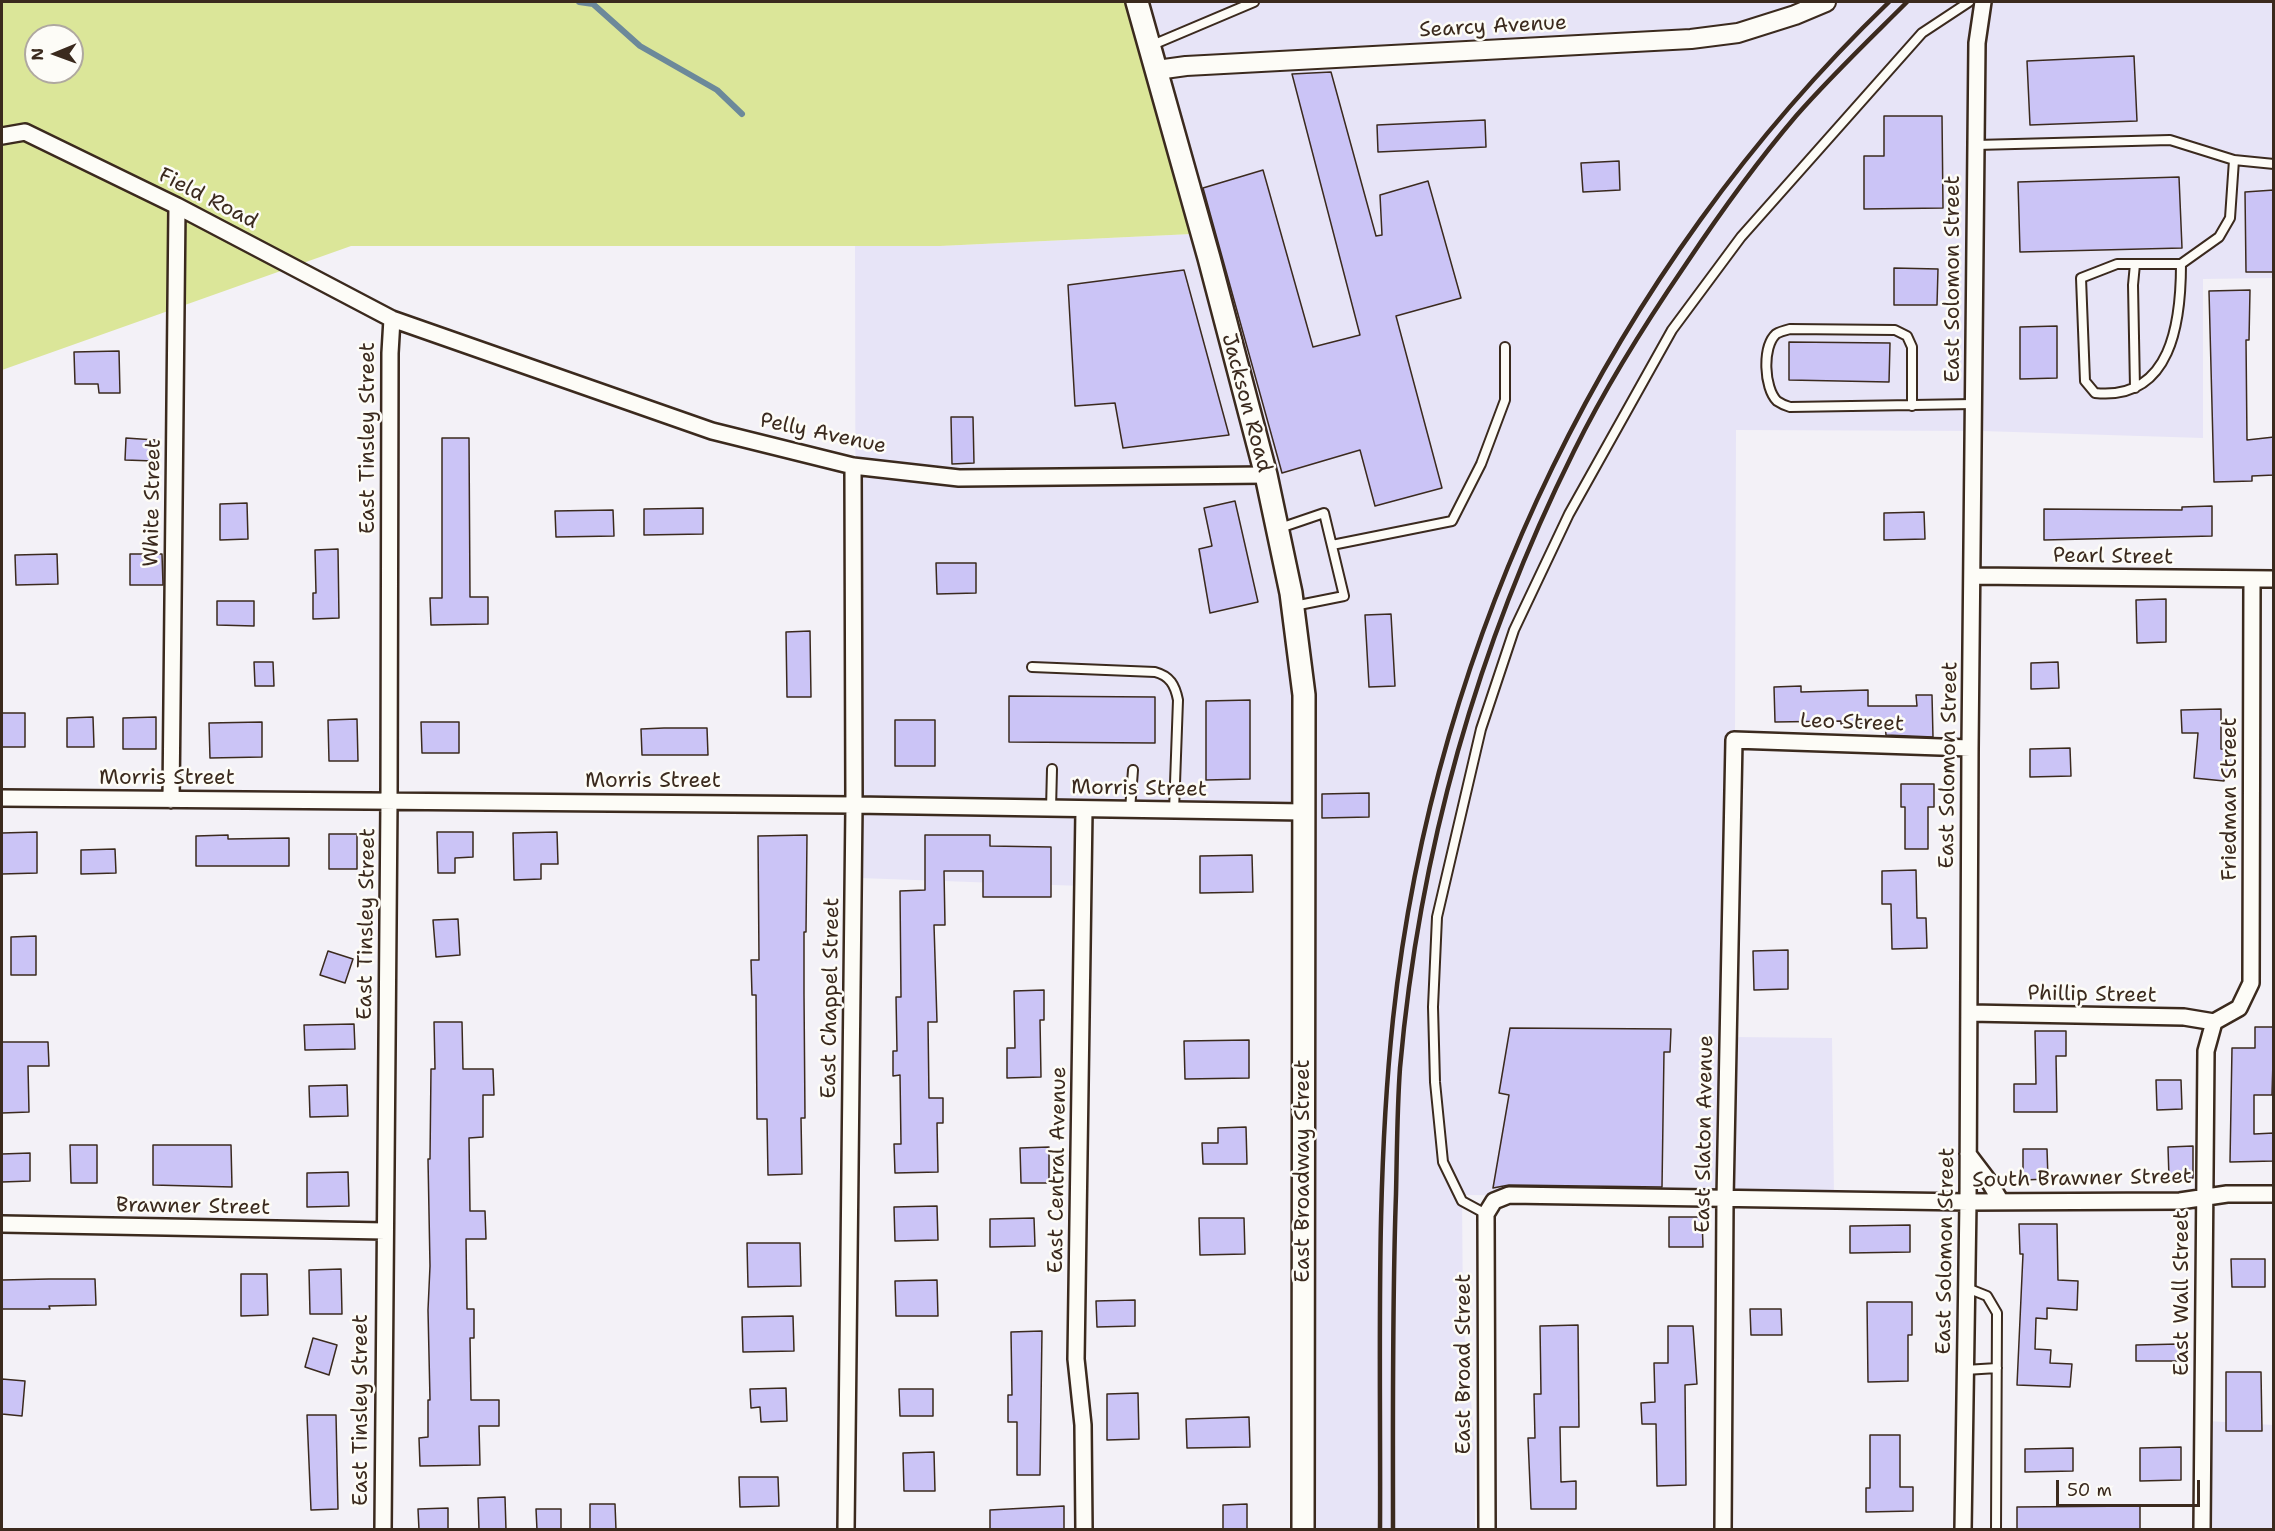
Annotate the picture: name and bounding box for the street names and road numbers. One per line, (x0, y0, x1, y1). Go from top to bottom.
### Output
street label: Searcy Avenue (1419, 11, 1567, 43)
street label: Field Road (154, 163, 262, 235)
street label: East Solomon Street (1941, 175, 1967, 383)
street label: Jackson Road (1215, 331, 1277, 475)
street label: East Tinsley Street (356, 342, 382, 534)
street label: Pelly Avenue (758, 408, 888, 460)
street label: White Street (139, 439, 167, 567)
street label: Pearl Street (2053, 543, 2173, 571)
street label: East Solomon Street (1935, 661, 1963, 869)
street label: Leo Street (1799, 709, 1905, 737)
street label: Friedman Street (2218, 717, 2244, 881)
street label: Morris Street (99, 766, 235, 792)
street label: Morris Street (585, 769, 721, 795)
street label: Morris Street (1071, 775, 1207, 803)
street label: East Tinsley Street (353, 828, 381, 1020)
street label: East Chappel Street (817, 897, 845, 1099)
street label: Phillip Street (2027, 981, 2157, 1009)
street label: East Slaton Avenue (1691, 1035, 1719, 1233)
street label: East Broadway Street (1291, 1059, 1317, 1283)
street label: East Central Avenue (1044, 1066, 1072, 1274)
street label: East Solomon Street (1932, 1147, 1960, 1355)
street label: South Brawner Street (1972, 1164, 2192, 1194)
street label: Brawner Street (116, 1193, 270, 1221)
street label: East Wall Street (2170, 1210, 2196, 1376)
street label: East Broad Street (1452, 1274, 1478, 1454)
street label: East Tinsley Street (349, 1314, 375, 1506)

